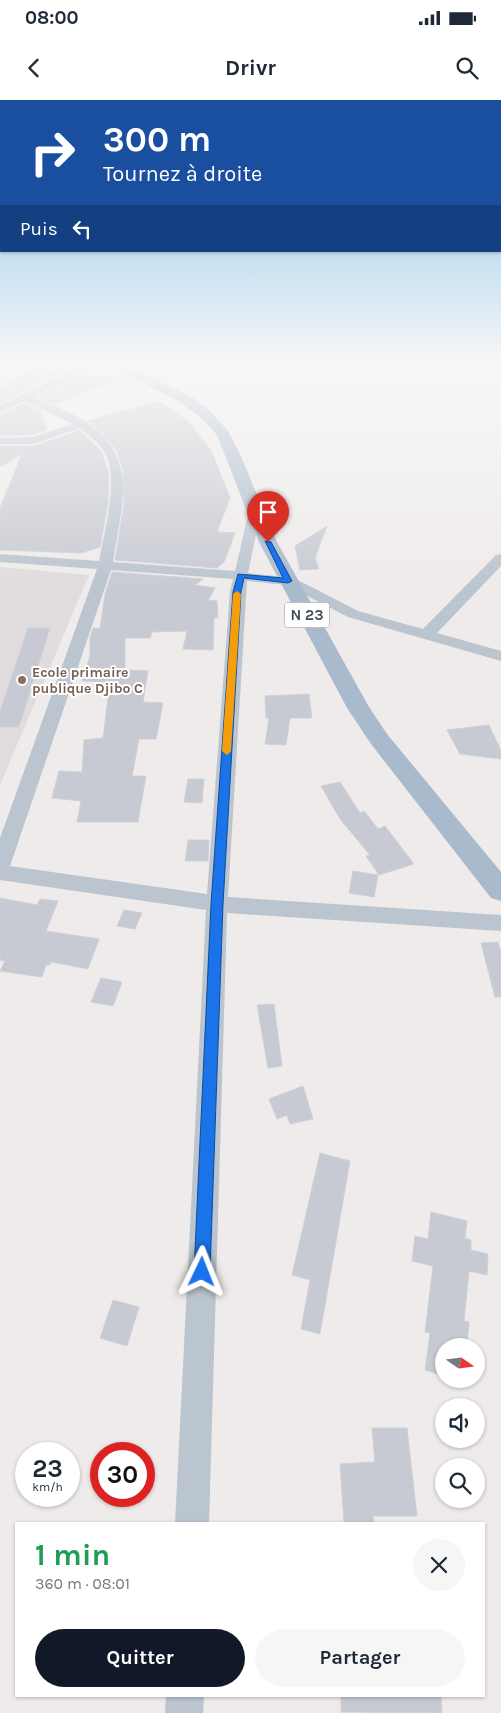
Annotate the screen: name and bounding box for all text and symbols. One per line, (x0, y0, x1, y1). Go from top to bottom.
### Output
text: 08:00 (25, 7, 78, 29)
icon: back (20, 54, 48, 82)
icon: search (453, 54, 481, 82)
text: Drivr (225, 55, 276, 81)
text: 300 m (103, 119, 211, 160)
icon: right (20, 120, 85, 185)
text: Tournez à droite (103, 161, 262, 187)
icon: left (68, 215, 96, 243)
text: Puis (20, 218, 58, 240)
pin (247, 491, 289, 542)
icon: arrive (254, 498, 282, 526)
road number: N 23 (284, 602, 330, 628)
place label: Ecole primaire publique Djibo C (32, 664, 143, 697)
marker: Ecole primaire publique Djibo C (16, 674, 28, 686)
position arrow (175, 1245, 227, 1297)
north arrow (435, 1338, 485, 1388)
map controls (435, 1338, 485, 1508)
button: sound (435, 1398, 485, 1448)
speed limit sign: 30 (90, 1442, 155, 1507)
text: 23 (32, 1454, 63, 1483)
button: search (435, 1458, 485, 1508)
text: km/h (32, 1480, 63, 1494)
text: 1 min (35, 1537, 110, 1573)
button: close (413, 1539, 465, 1591)
text: 360 m · 08:01 (35, 1574, 130, 1593)
button: Quitter (35, 1629, 245, 1687)
button: Partager (255, 1629, 465, 1687)

